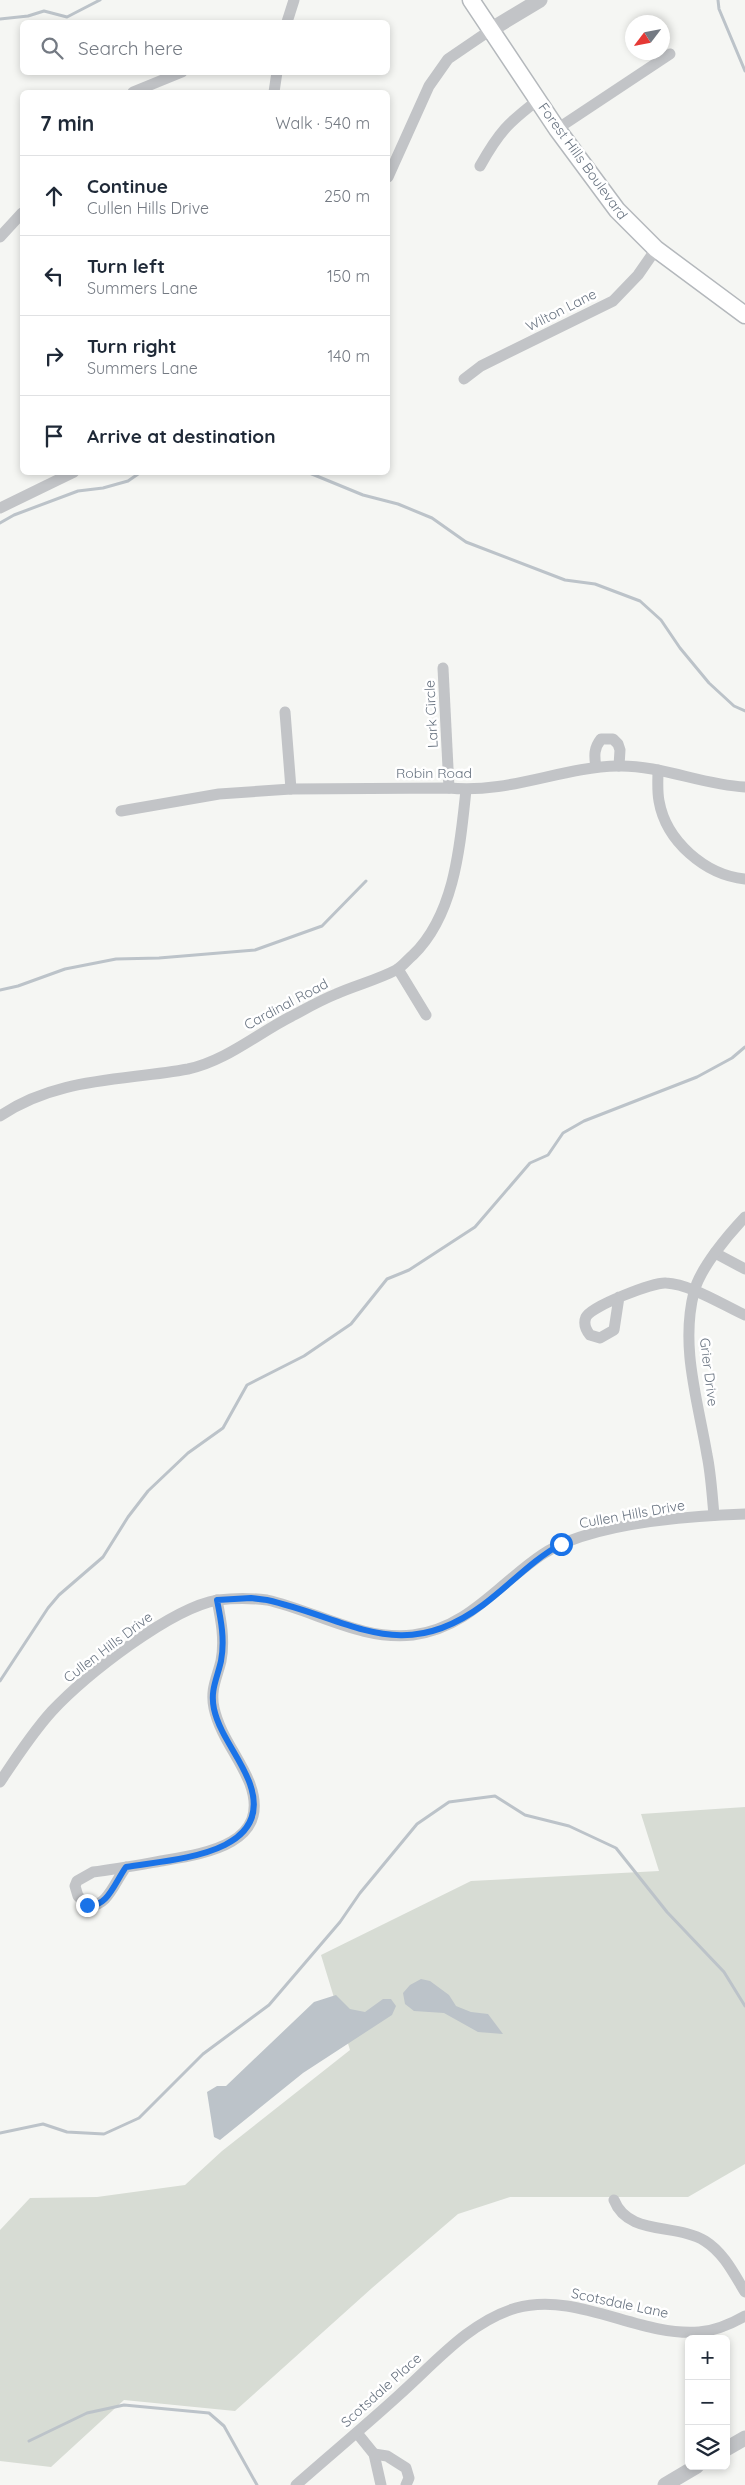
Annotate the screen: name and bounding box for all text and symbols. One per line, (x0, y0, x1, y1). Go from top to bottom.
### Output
north arrow (625, 15, 670, 60)
search box (20, 20, 390, 75)
icon: search (38, 34, 66, 62)
text: Search here (78, 36, 183, 60)
street label: Forest Hills Boulevard (535, 99, 631, 223)
text: 7 min (40, 110, 94, 136)
text: Walk · 540 m (275, 113, 370, 133)
text: Continue (87, 174, 168, 198)
icon: ahead (40, 182, 68, 210)
text: 250 m (324, 186, 370, 206)
text: Cullen Hills Drive (87, 198, 209, 218)
text: Turn left (87, 254, 165, 278)
icon: left (40, 262, 68, 290)
text: 150 m (327, 266, 370, 286)
text: Summers Lane (87, 278, 198, 298)
street label: Wilton Lane (523, 285, 599, 335)
text: Turn right (87, 334, 176, 358)
icon: right (40, 342, 68, 370)
text: 140 m (327, 346, 370, 366)
text: Summers Lane (87, 358, 198, 378)
icon: arrive (40, 422, 68, 450)
text: Arrive at destination (87, 424, 276, 448)
street label: Lark Circle (420, 679, 442, 748)
street label: Robin Road (396, 764, 472, 782)
street label: Cardinal Road (241, 974, 331, 1034)
street label: Grier Drive (696, 1337, 722, 1407)
street label: Cullen Hills Drive (578, 1496, 686, 1532)
route start (550, 1533, 573, 1556)
street label: Cullen Hills Drive (60, 1608, 156, 1686)
route end (76, 1894, 99, 1917)
street label: Scotsdale Lane (570, 2284, 670, 2322)
map controls (685, 2335, 730, 2470)
button: + (685, 2335, 730, 2380)
street label: Scotsdale Place (337, 2349, 425, 2431)
button: − (685, 2380, 730, 2425)
button: layers (685, 2425, 730, 2470)

